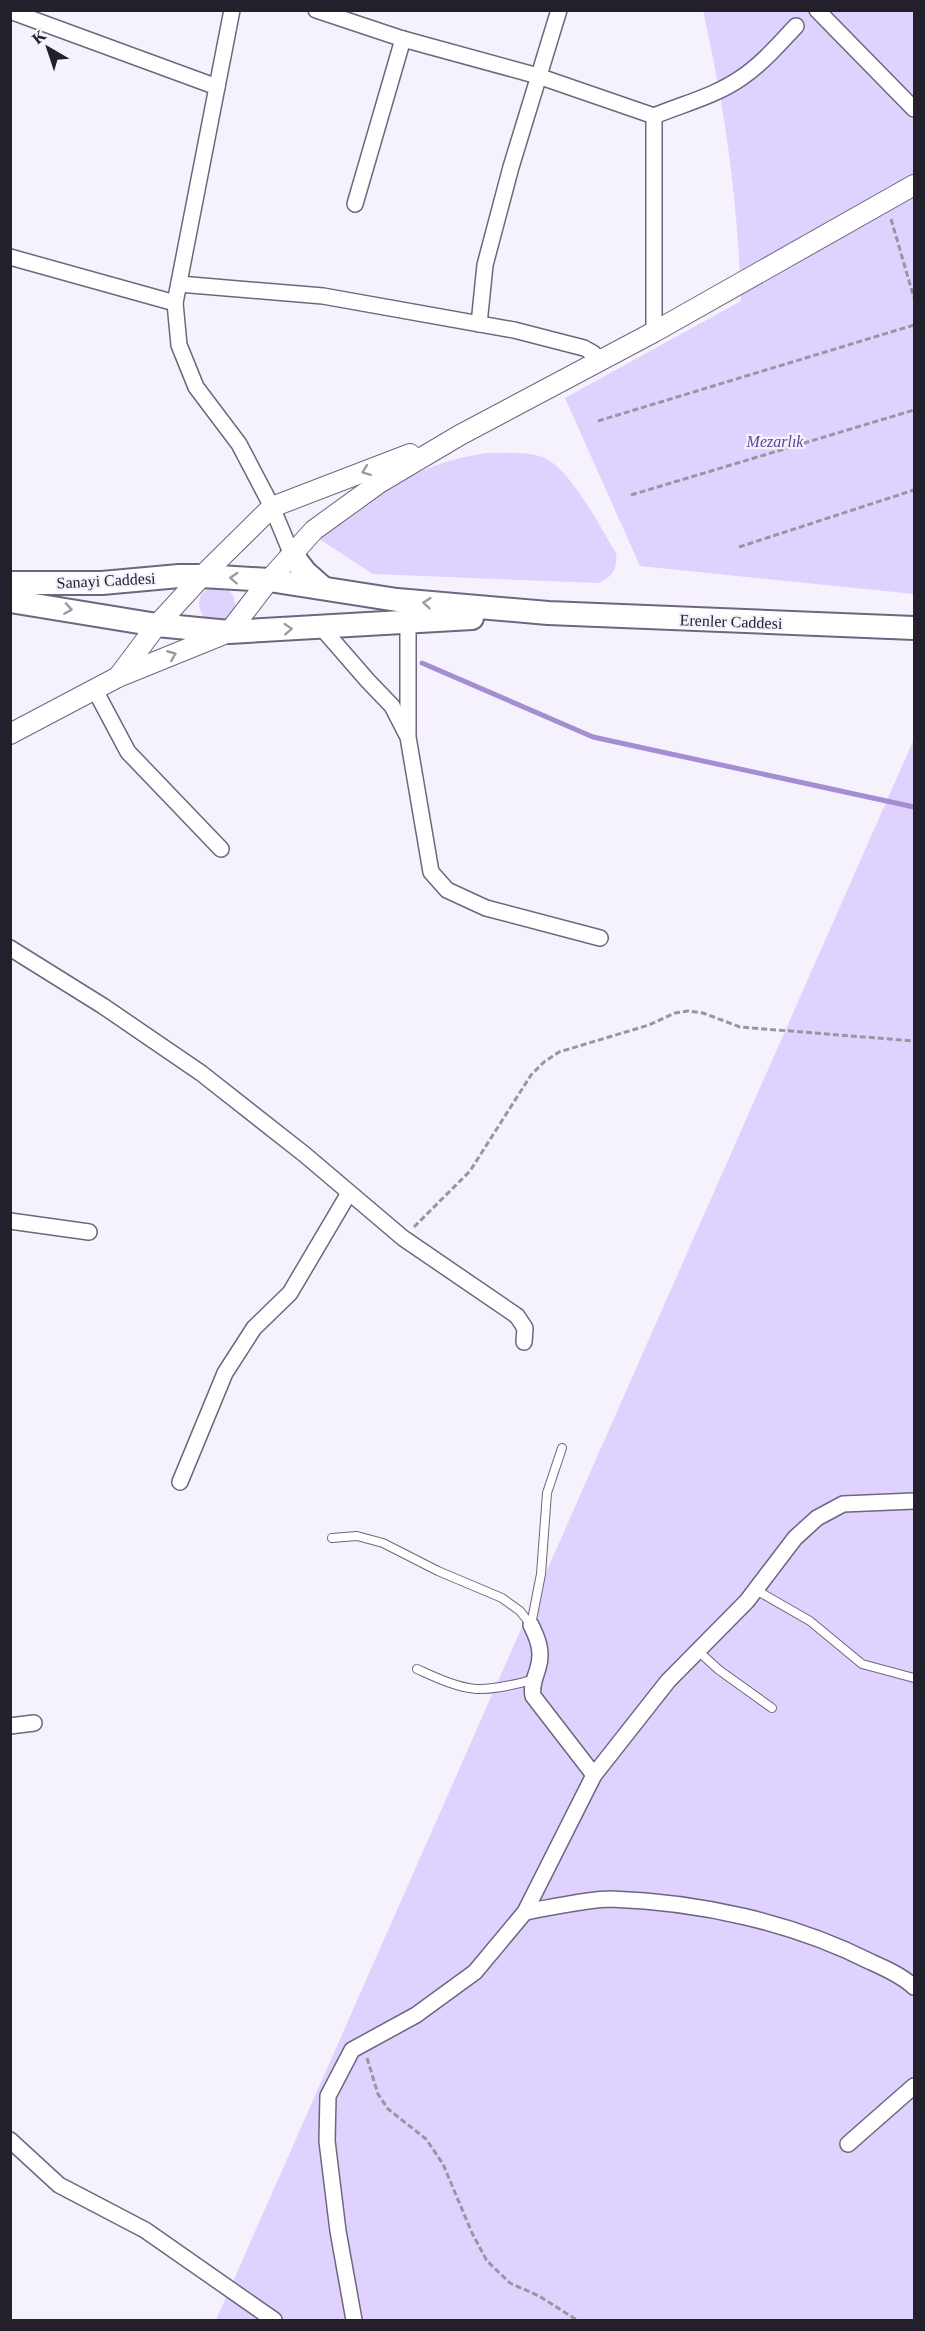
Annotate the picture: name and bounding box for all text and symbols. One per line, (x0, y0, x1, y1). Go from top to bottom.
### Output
north arrow (18, 18, 78, 78)
text: K (29, 26, 49, 47)
park label: Mezarlık (746, 433, 804, 450)
one-way arrow (361, 464, 372, 476)
street label: Sanayi Caddesi (56, 569, 157, 593)
one-way arrow (229, 571, 238, 584)
one-way arrow (423, 597, 432, 610)
one-way arrow (64, 603, 73, 615)
street label: Erenler Caddesi (679, 611, 783, 632)
one-way arrow (283, 622, 292, 635)
one-way arrow (166, 650, 177, 662)

